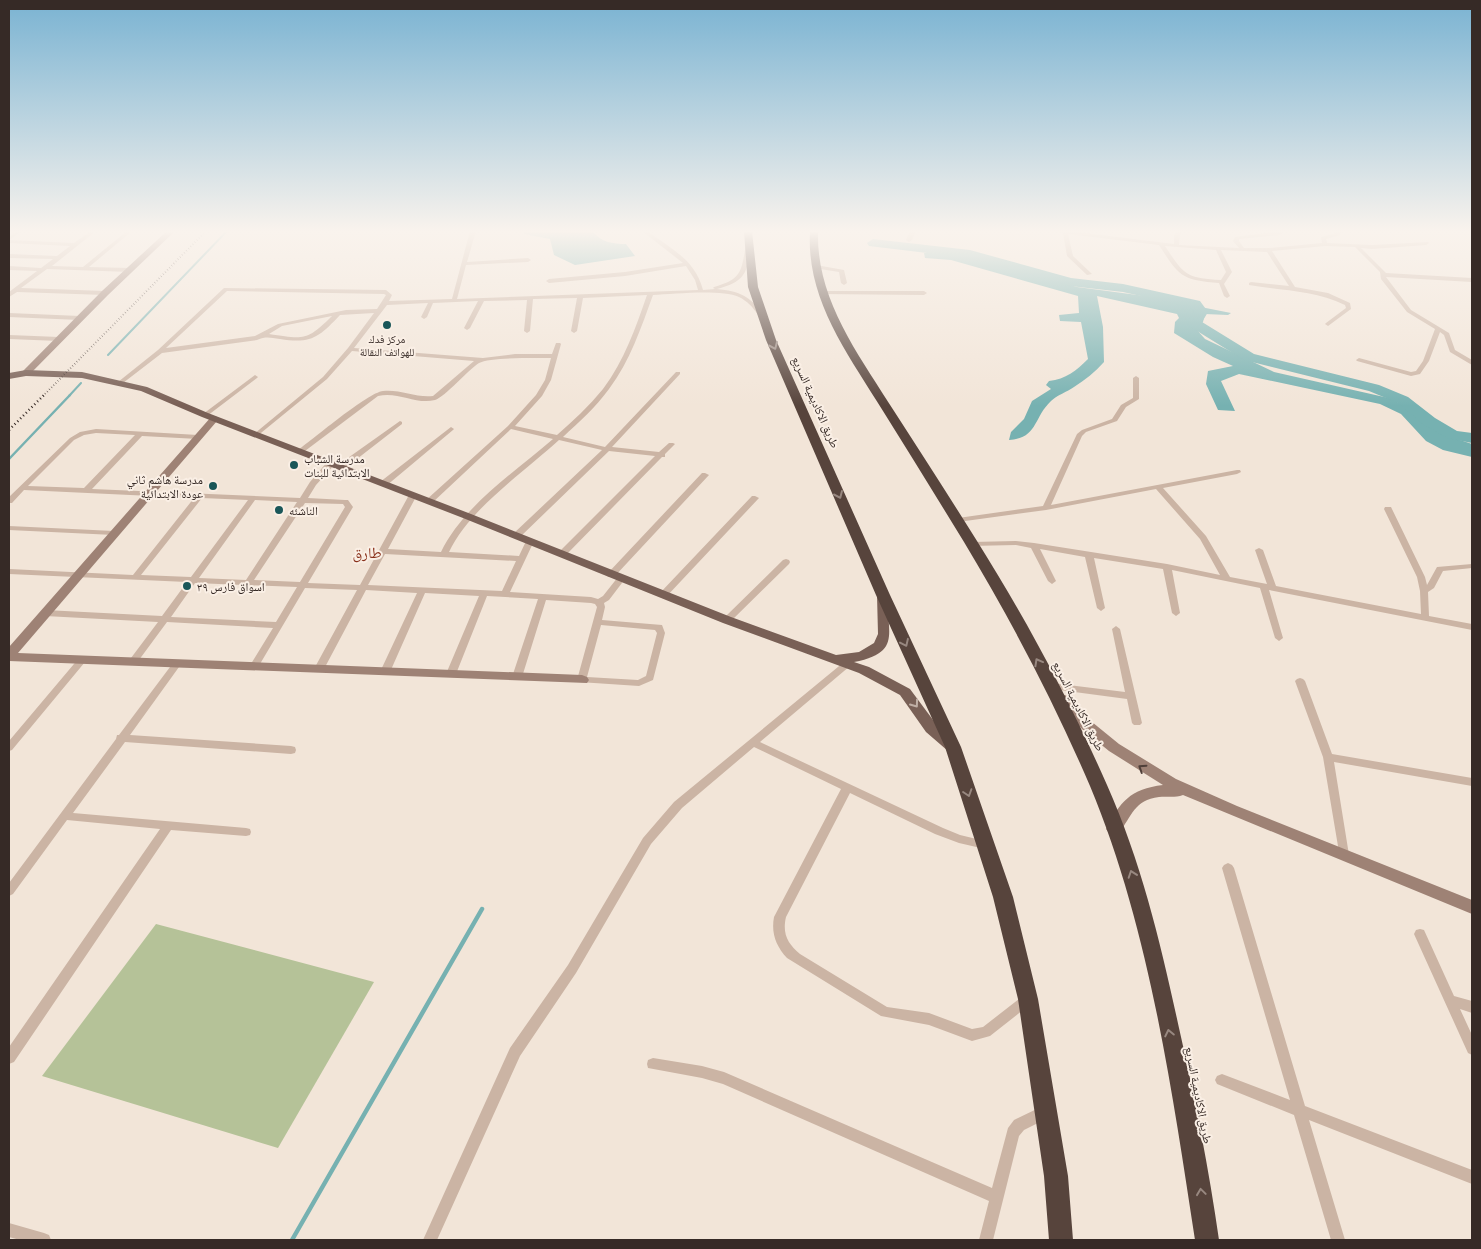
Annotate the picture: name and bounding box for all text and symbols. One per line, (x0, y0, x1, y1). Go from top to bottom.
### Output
marker: مركز فدك للهواتف النقالة (381, 319, 393, 331)
place label: مركز فدك للهواتف النقالة (360, 332, 414, 359)
one-way arrow (767, 341, 778, 350)
street label: طريق الاكاديمية السريع (789, 354, 843, 450)
place label: مدرسة الشباب الابتدائية للبنات (304, 451, 370, 480)
marker: مدرسة الشباب الابتدائية للبنات (288, 459, 300, 471)
place label: مدرسة هاشم ثاني عودة الابتدائية (127, 472, 203, 501)
marker: مدرسة هاشم ثاني عودة الابتدائية (207, 480, 219, 492)
one-way arrow (832, 490, 843, 499)
place label: الناشئه (289, 503, 318, 518)
marker: الناشئه (273, 504, 285, 516)
district label: طارق (352, 543, 382, 563)
place label: اسواق فارس ٣٩ (197, 579, 265, 594)
marker: اسواق فارس ٣٩ (181, 580, 193, 592)
one-way arrow (899, 638, 909, 647)
one-way arrow (1035, 658, 1045, 667)
street label: طريق الاكاديمية السريع (1050, 659, 1108, 753)
one-way arrow (909, 698, 918, 708)
one-way arrow (1138, 764, 1147, 774)
one-way arrow (963, 788, 973, 796)
one-way arrow (1128, 871, 1138, 879)
one-way arrow (1165, 1028, 1175, 1037)
street label: طريق الاكاديمية السريع (1182, 1045, 1216, 1145)
one-way arrow (1196, 1188, 1206, 1196)

